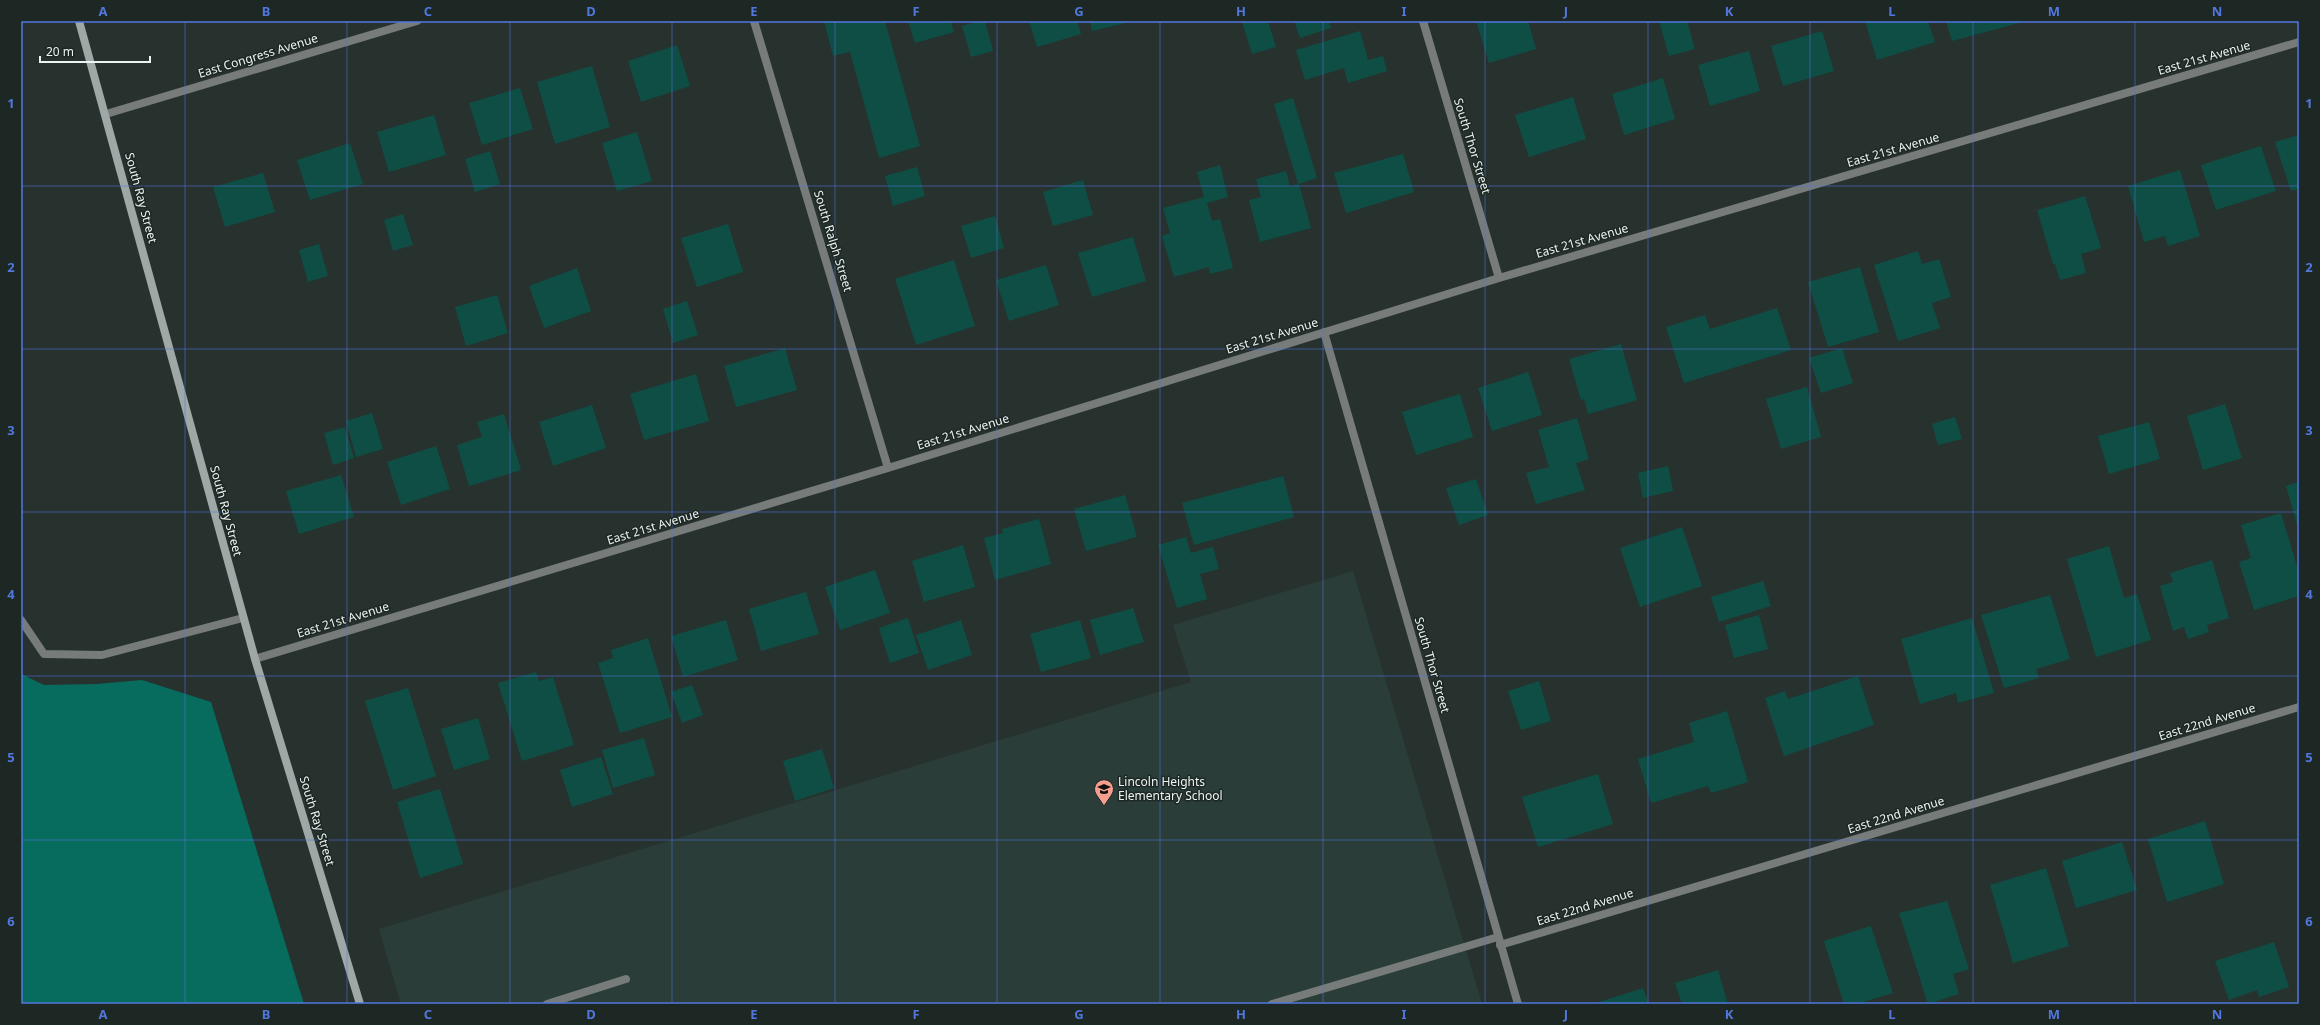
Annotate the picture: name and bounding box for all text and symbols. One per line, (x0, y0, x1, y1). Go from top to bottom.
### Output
text: A (99, 2, 108, 20)
text: B (262, 2, 270, 20)
text: C (424, 2, 432, 20)
text: D (586, 2, 596, 20)
text: E (750, 2, 758, 20)
text: F (912, 2, 920, 20)
text: G (1074, 2, 1084, 20)
text: H (1236, 2, 1246, 20)
text: I (1401, 2, 1407, 20)
text: J (1563, 2, 1568, 20)
text: K (1725, 2, 1734, 20)
text: L (1888, 2, 1896, 20)
text: M (2048, 2, 2060, 20)
text: N (2212, 2, 2222, 20)
street label: East Congress Avenue (196, 29, 320, 82)
street label: East 21st Avenue (2156, 36, 2252, 79)
scale bar (40, 38, 150, 64)
text: 20 m (46, 43, 74, 60)
text: 1 (7, 94, 15, 112)
text: 1 (2305, 94, 2313, 112)
street label: South Thor Street (1450, 96, 1495, 196)
street label: East 21st Avenue (1845, 128, 1941, 171)
street label: South Ray Street (121, 151, 162, 246)
street label: South Ralph Street (810, 188, 857, 294)
street label: East 21st Avenue (1534, 219, 1630, 262)
text: 2 (7, 258, 15, 276)
text: 2 (2305, 258, 2313, 276)
street label: East 21st Avenue (1224, 313, 1320, 358)
street label: East 21st Avenue (915, 409, 1011, 454)
text: 3 (7, 421, 15, 439)
text: 3 (2305, 421, 2313, 439)
street label: South Ray Street (206, 464, 247, 559)
street label: East 21st Avenue (605, 504, 701, 549)
text: 4 (7, 585, 15, 603)
text: 4 (2305, 585, 2313, 603)
street label: East 21st Avenue (295, 597, 391, 642)
street label: South Thor Street (1411, 615, 1454, 715)
street label: East 22nd Avenue (2156, 699, 2258, 744)
text: 5 (7, 748, 15, 766)
text: 5 (2305, 748, 2313, 766)
place label: Lincoln Heights Elementary School (1118, 773, 1223, 804)
street label: South Ray Street (296, 774, 339, 868)
school or university icon: Lincoln Heights Elementary School (1093, 778, 1115, 806)
street label: East 22nd Avenue (1845, 792, 1947, 837)
street label: East 22nd Avenue (1534, 884, 1636, 929)
text: 6 (7, 912, 15, 930)
text: 6 (2305, 912, 2313, 930)
text: A (99, 1005, 108, 1023)
text: B (262, 1005, 270, 1023)
text: C (424, 1005, 432, 1023)
text: D (586, 1005, 596, 1023)
text: E (750, 1005, 758, 1023)
text: F (912, 1005, 920, 1023)
text: G (1074, 1005, 1084, 1023)
text: H (1236, 1005, 1246, 1023)
text: I (1401, 1005, 1407, 1023)
text: J (1563, 1005, 1568, 1023)
text: K (1725, 1005, 1734, 1023)
text: L (1888, 1005, 1896, 1023)
text: M (2048, 1005, 2060, 1023)
text: N (2212, 1005, 2222, 1023)

